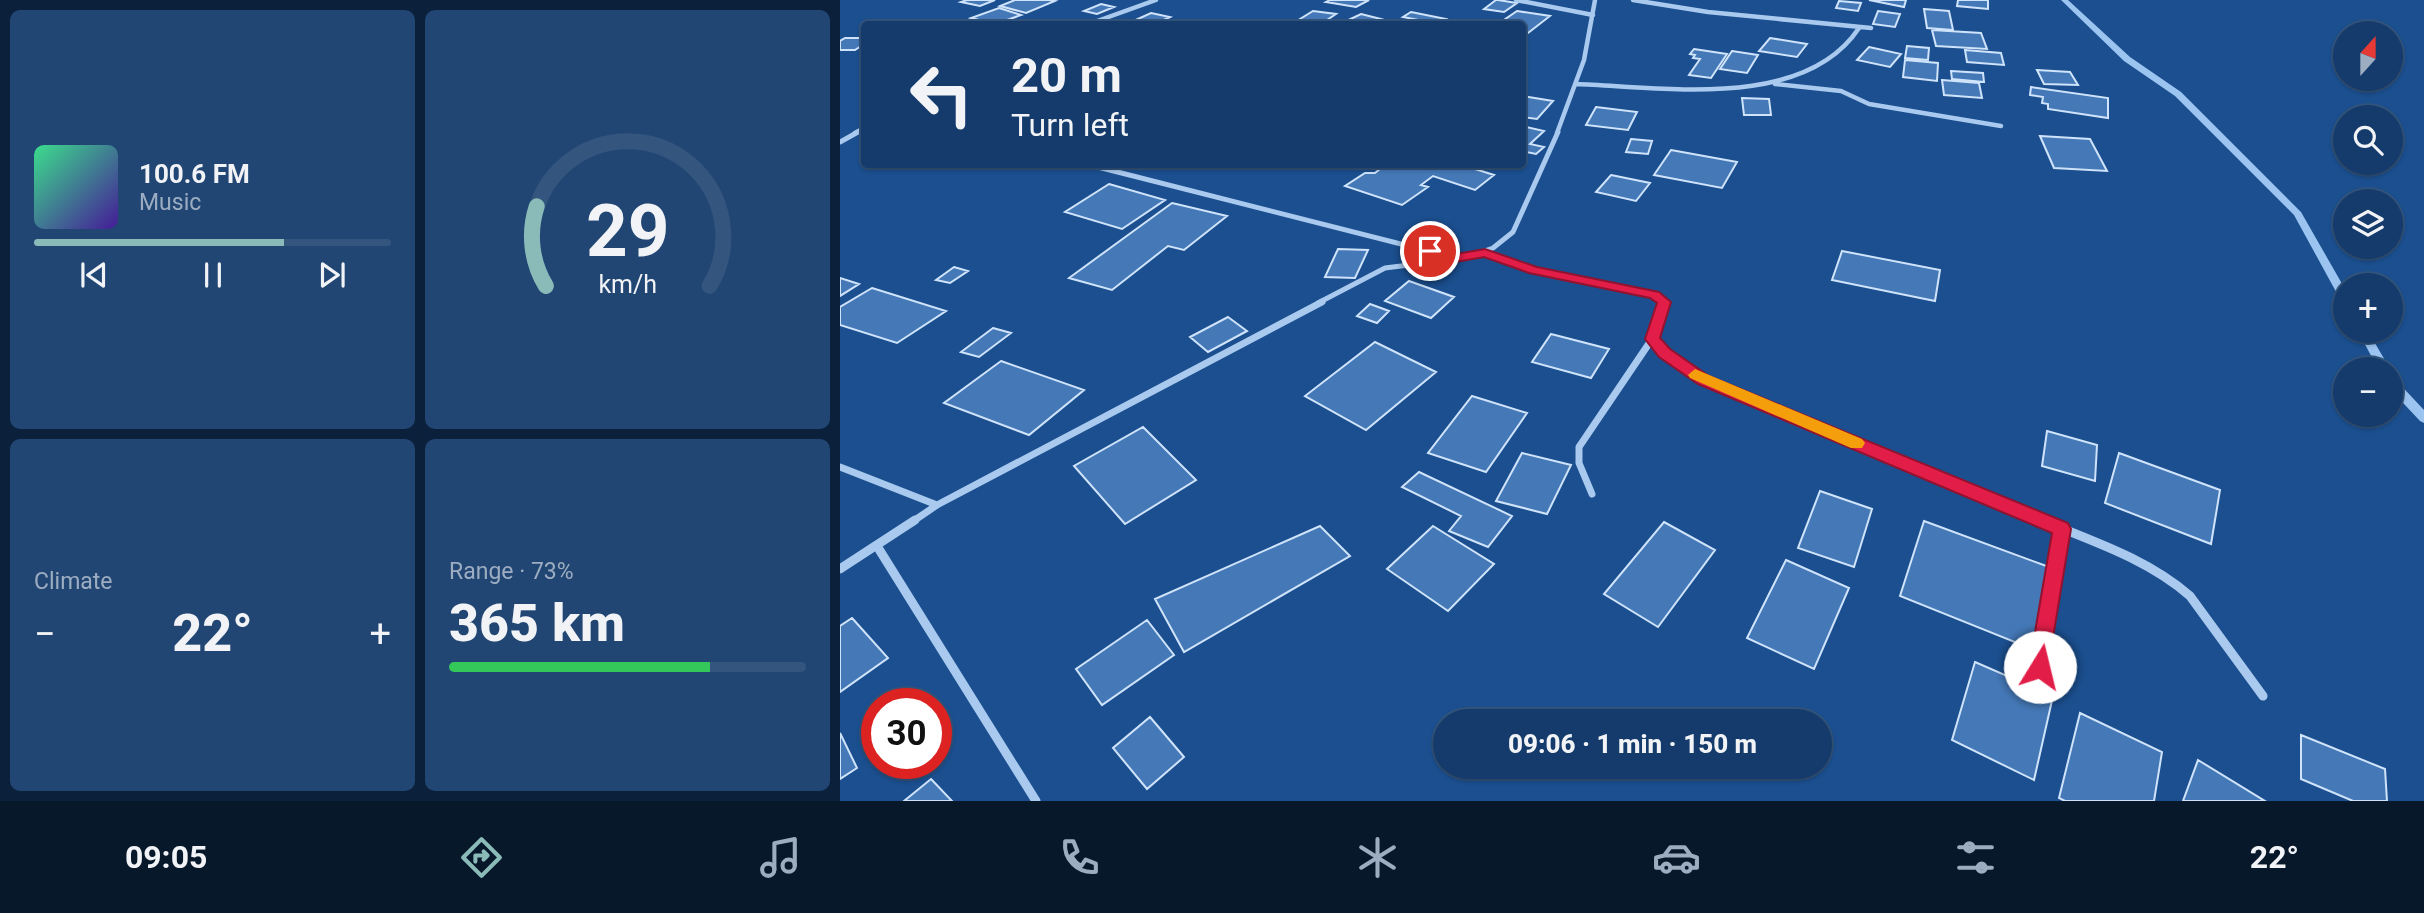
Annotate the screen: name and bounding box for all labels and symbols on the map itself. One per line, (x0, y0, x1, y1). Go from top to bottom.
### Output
north arrow (2333, 21, 2403, 91)
pin (1400, 221, 1460, 281)
position arrow (2003, 630, 2077, 704)
speed limit sign: 30 (861, 688, 952, 779)

